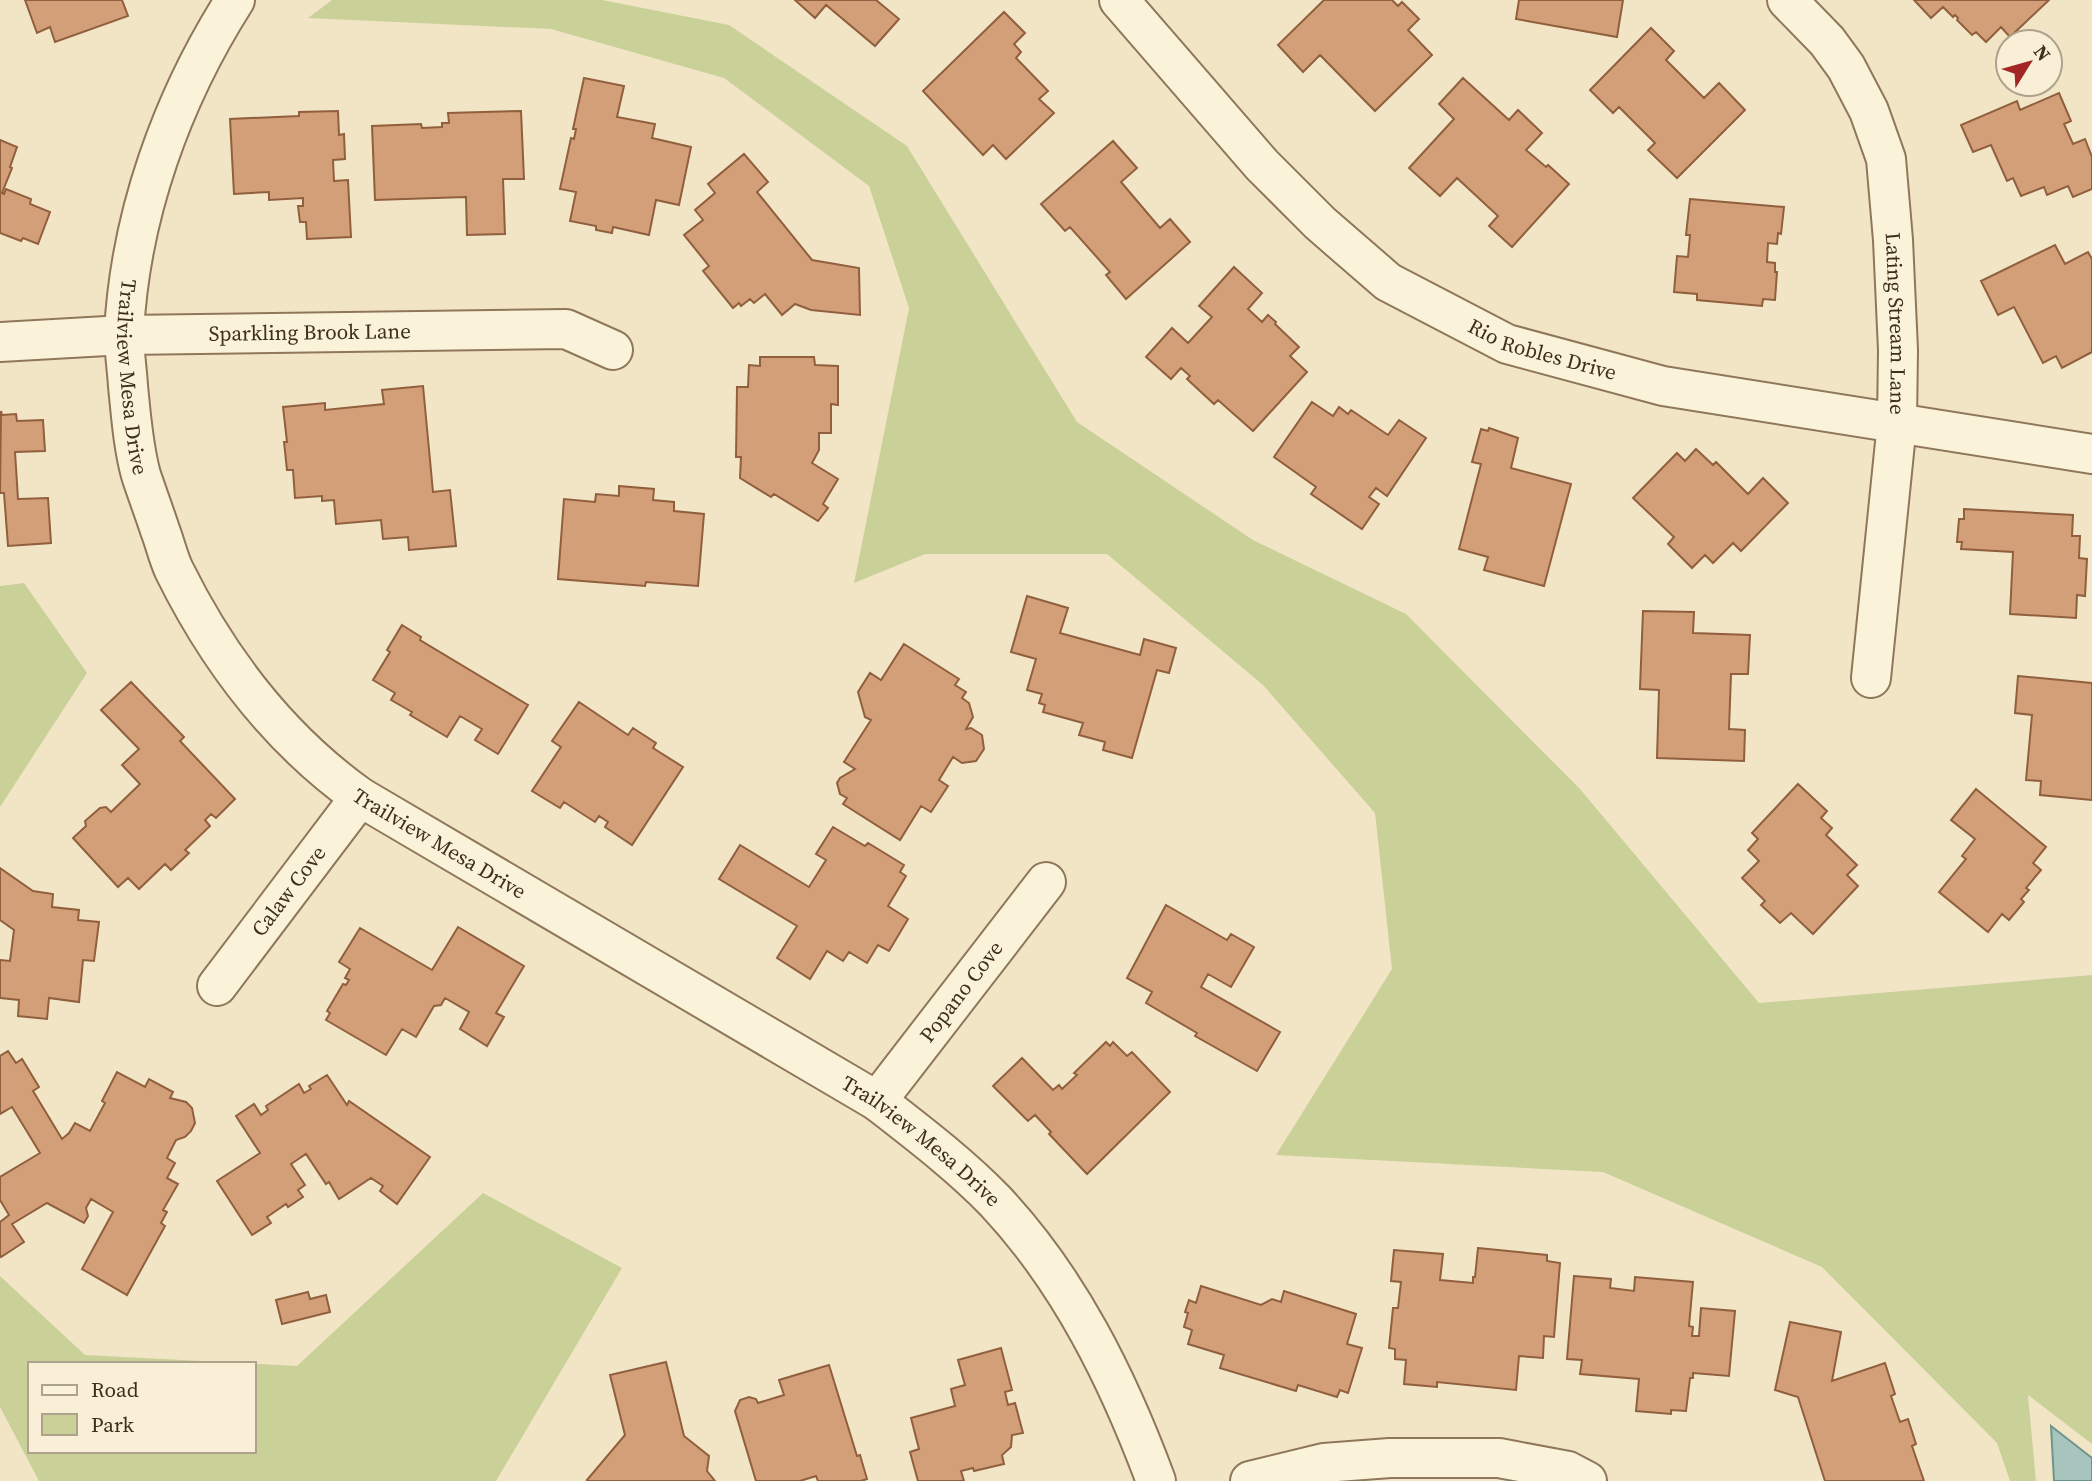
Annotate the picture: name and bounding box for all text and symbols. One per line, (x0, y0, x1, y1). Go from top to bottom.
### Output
north arrow (1994, 28, 2064, 98)
text: N (2028, 39, 2057, 66)
street label: Lating Stream Lane (1878, 231, 1913, 415)
street label: Trailview Mesa Drive (110, 277, 155, 478)
street label: Rio Robles Drive (1463, 311, 1620, 387)
street label: Sparkling Brook Lane (208, 316, 411, 348)
street label: Trailview Mesa Drive (347, 781, 532, 906)
street label: Calaw Cove (245, 839, 332, 942)
street label: Popano Cove (912, 935, 1009, 1048)
street label: Trailview Mesa Drive (836, 1068, 1008, 1213)
legend (28, 1362, 256, 1453)
text: Road (91, 1375, 139, 1404)
text: Park (91, 1410, 135, 1439)

